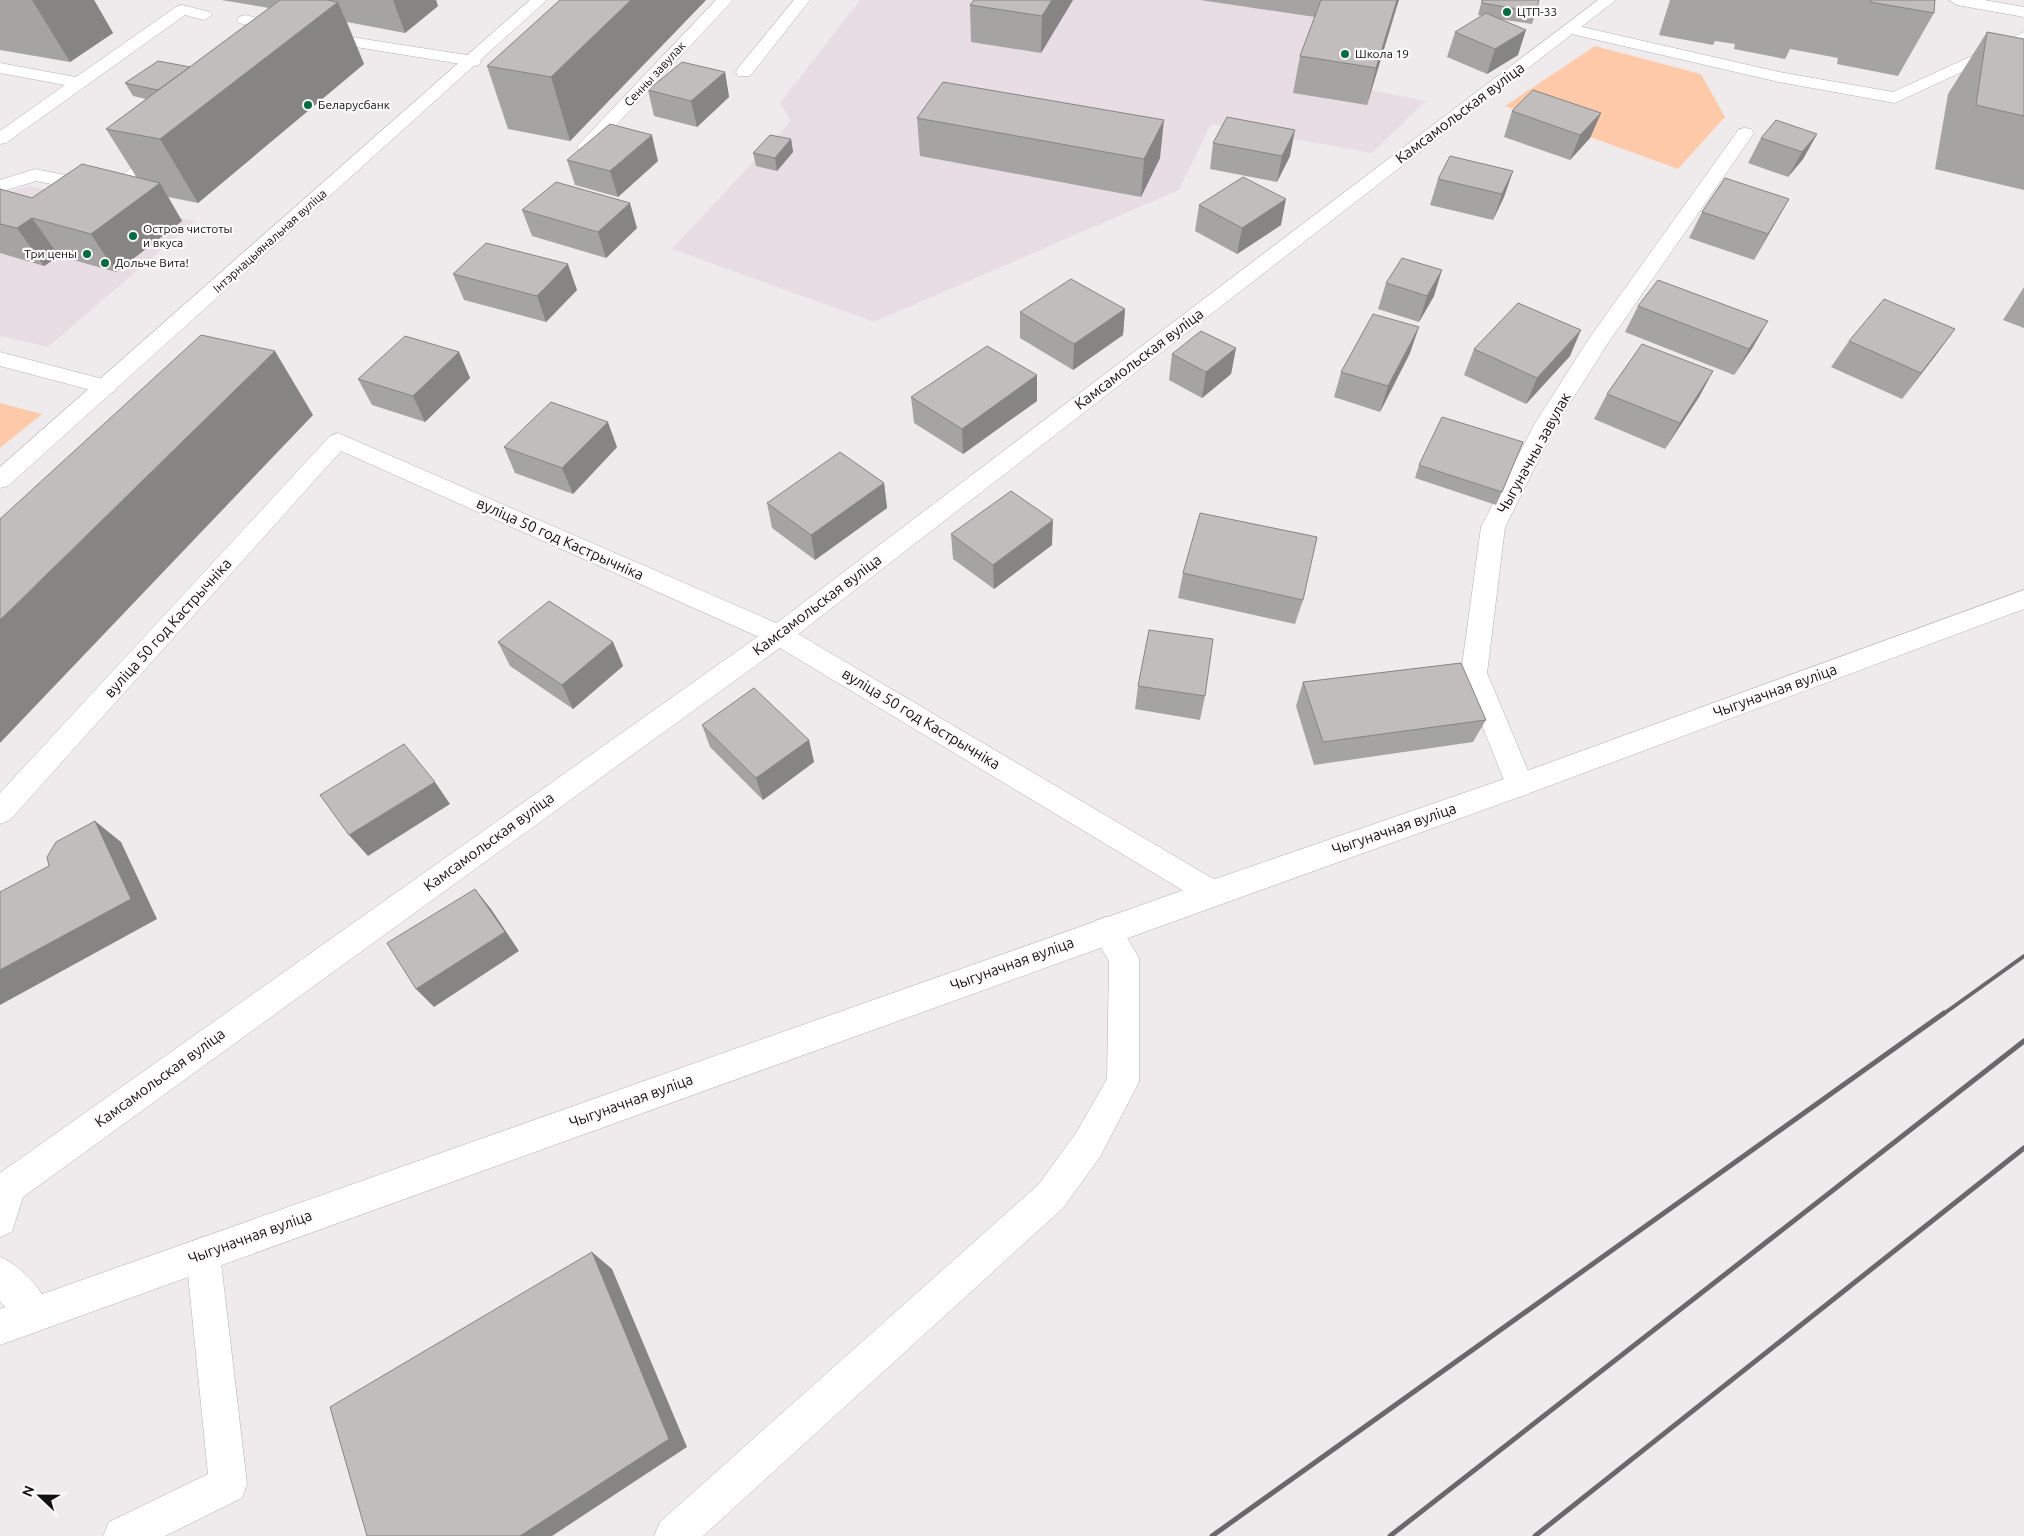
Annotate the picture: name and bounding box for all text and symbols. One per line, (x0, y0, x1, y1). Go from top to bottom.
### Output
place label: ЦТП-33 (1517, 5, 1557, 18)
marker: ЦТП-33 (1501, 6, 1513, 18)
street label: Сенны завулак (622, 39, 688, 109)
place label: Школа 19 (1355, 47, 1409, 60)
marker: Школа 19 (1339, 48, 1351, 60)
street label: Камсамольская вуліца (1392, 59, 1527, 167)
place label: Беларусбанк (318, 98, 390, 111)
marker: Беларусбанк (302, 99, 314, 111)
street label: Інтэрнацыянальная вуліца (210, 186, 329, 295)
place label: Остров чистоты и вкуса (143, 222, 233, 249)
marker: Остров чистоты и вкуса (127, 230, 139, 242)
place label: Три цены (24, 247, 77, 260)
marker: Три цены (81, 248, 93, 260)
place label: Дольче Вита! (115, 256, 189, 269)
marker: Дольче Вита! (99, 257, 111, 269)
street label: Камсамольская вуліца (1071, 305, 1206, 413)
street label: Чыгуначны завулак (1493, 389, 1574, 516)
street label: вуліца 50 год Кастрычніка (474, 494, 646, 583)
street label: Камсамольская вуліца (749, 551, 884, 659)
street label: вуліца 50 год Кастрычніка (101, 555, 235, 701)
street label: Чыгуначная вуліца (1711, 660, 1839, 721)
street label: вуліца 50 год Кастрычніка (839, 665, 1003, 773)
street label: Камсамольская вуліца (420, 789, 557, 895)
street label: Чыгуначная вуліца (1329, 799, 1458, 858)
street label: Чыгуначная вуліца (948, 933, 1076, 994)
street label: Камсамольская вуліца (91, 1025, 228, 1131)
street label: Чыгуначная вуліца (567, 1070, 695, 1131)
street label: Чыгуначная вуліца (186, 1206, 314, 1267)
north arrow (15, 1471, 65, 1521)
text: N (19, 1483, 37, 1499)

